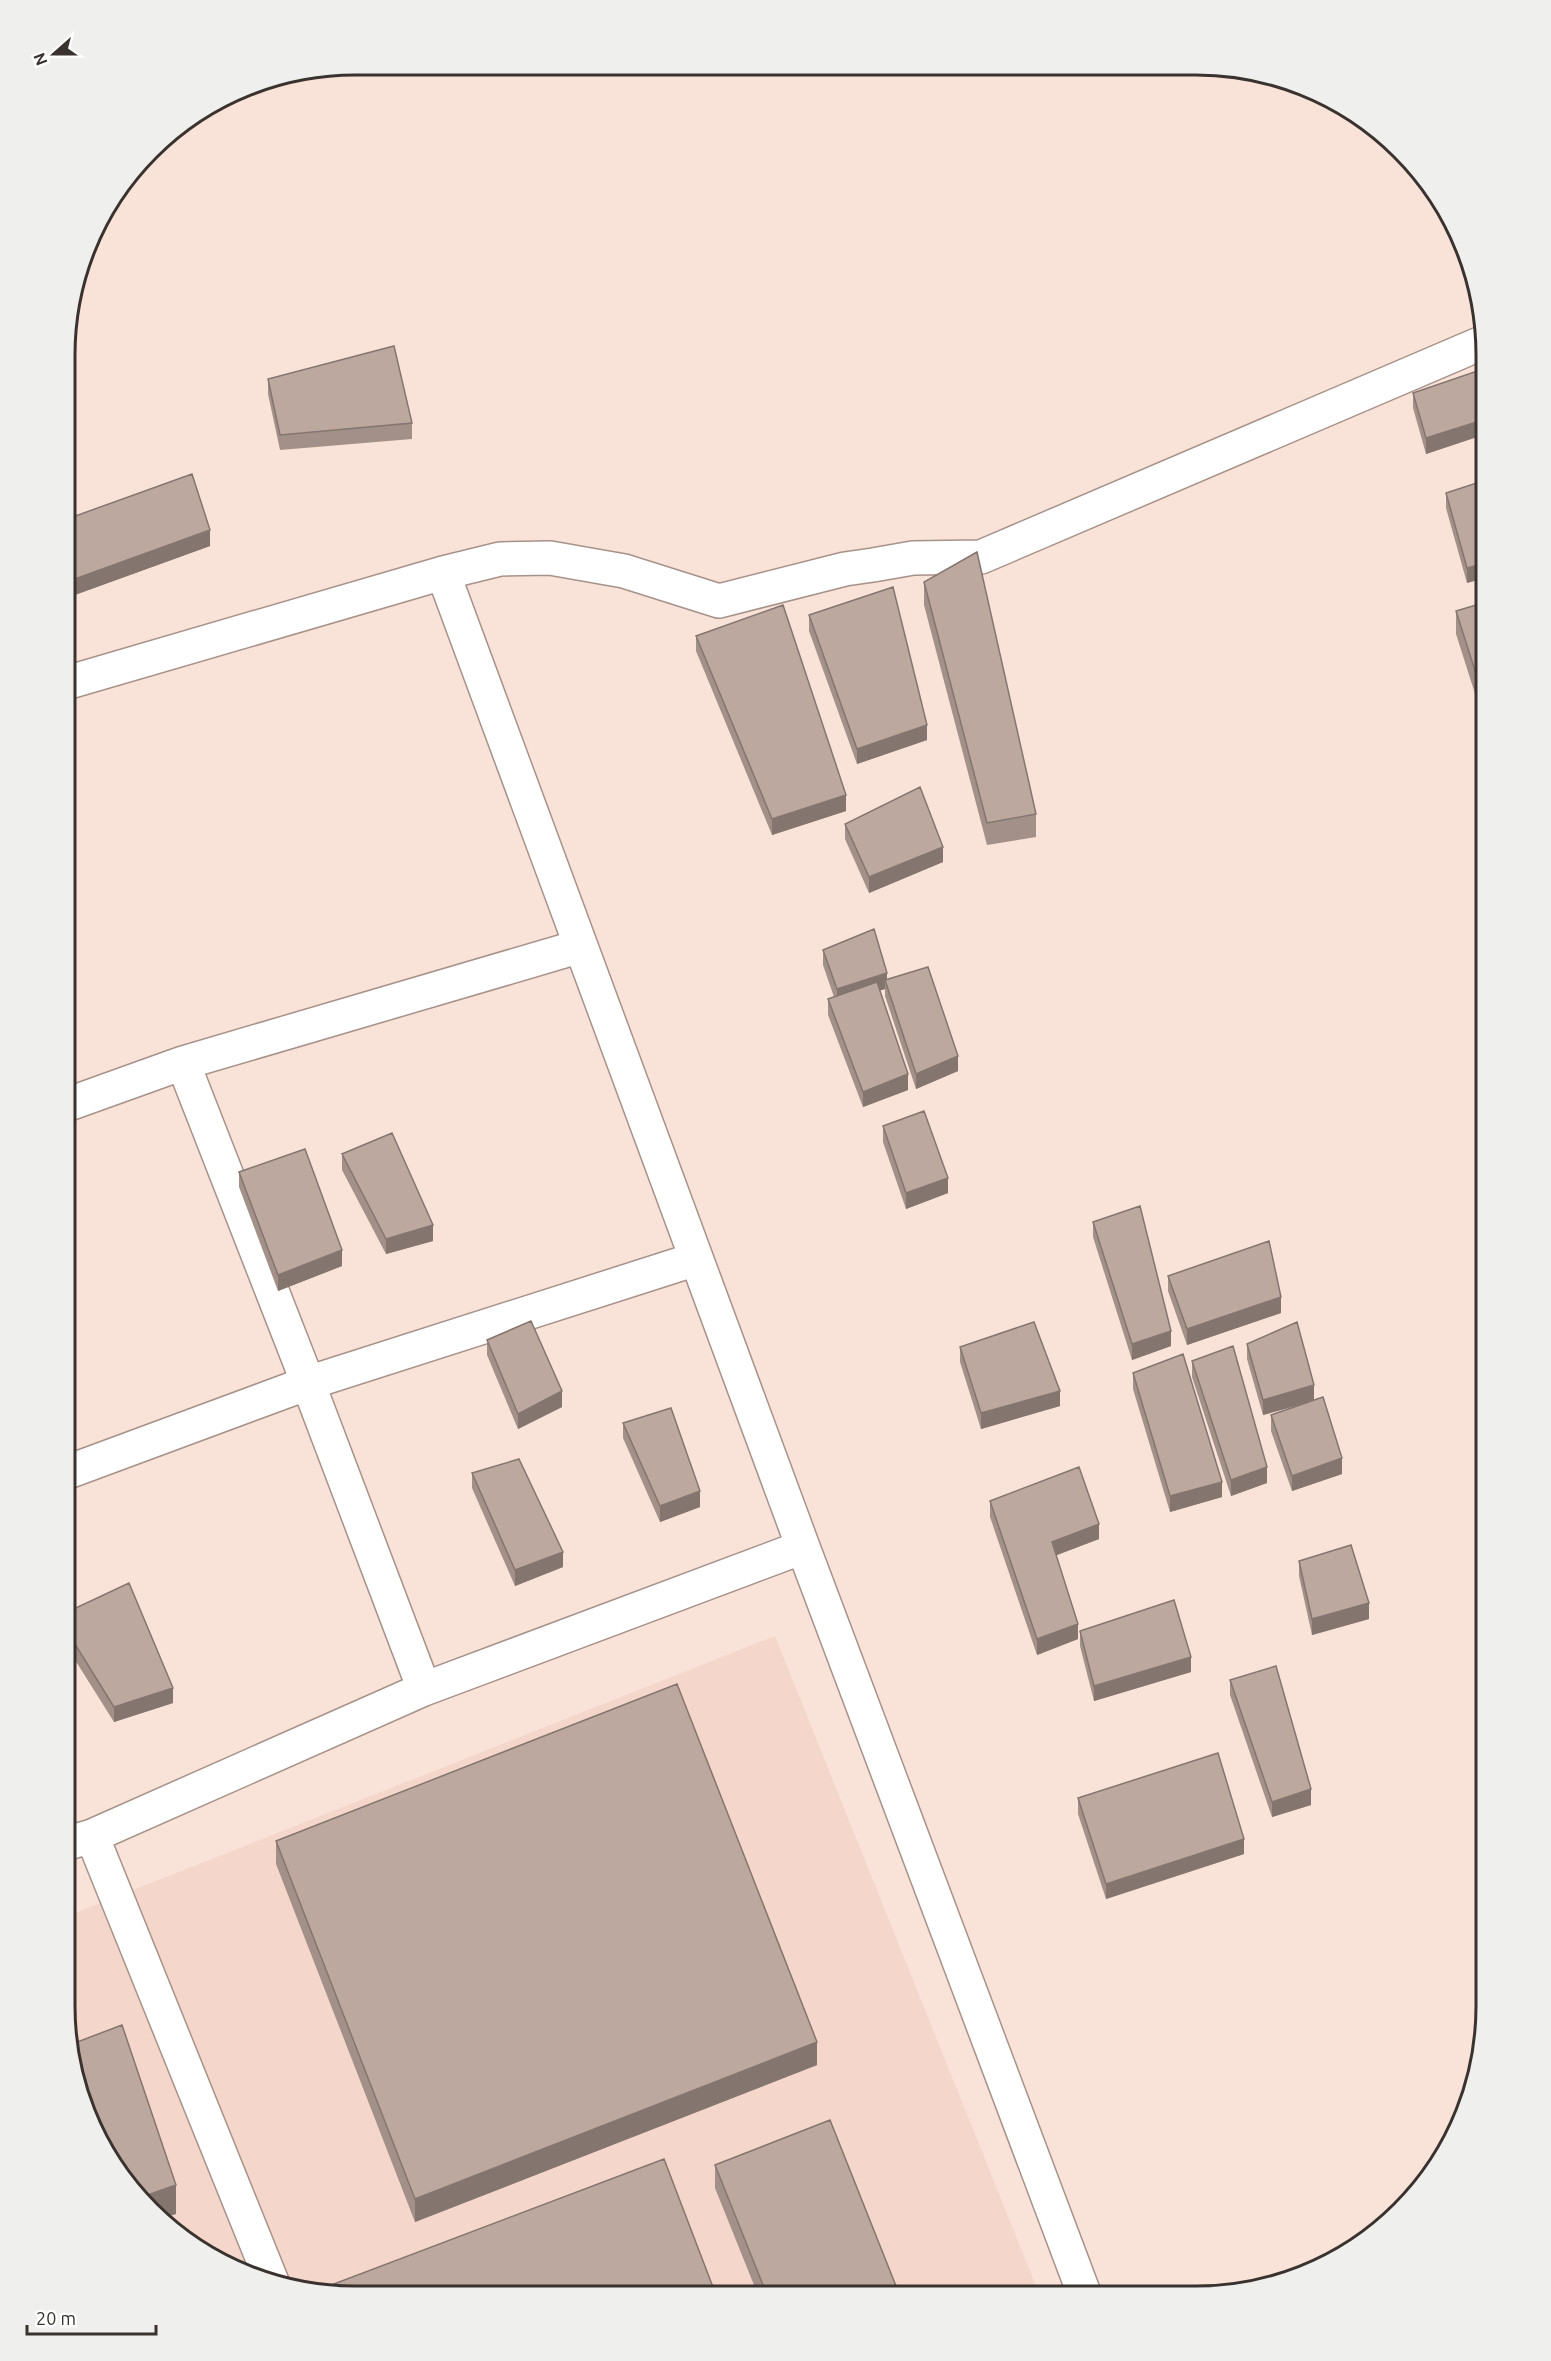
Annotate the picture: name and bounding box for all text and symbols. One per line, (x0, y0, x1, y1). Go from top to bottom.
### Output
north arrow (24, 24, 84, 84)
text: N (29, 51, 51, 68)
scale bar (27, 2298, 156, 2336)
text: 20 m (36, 2308, 76, 2328)

